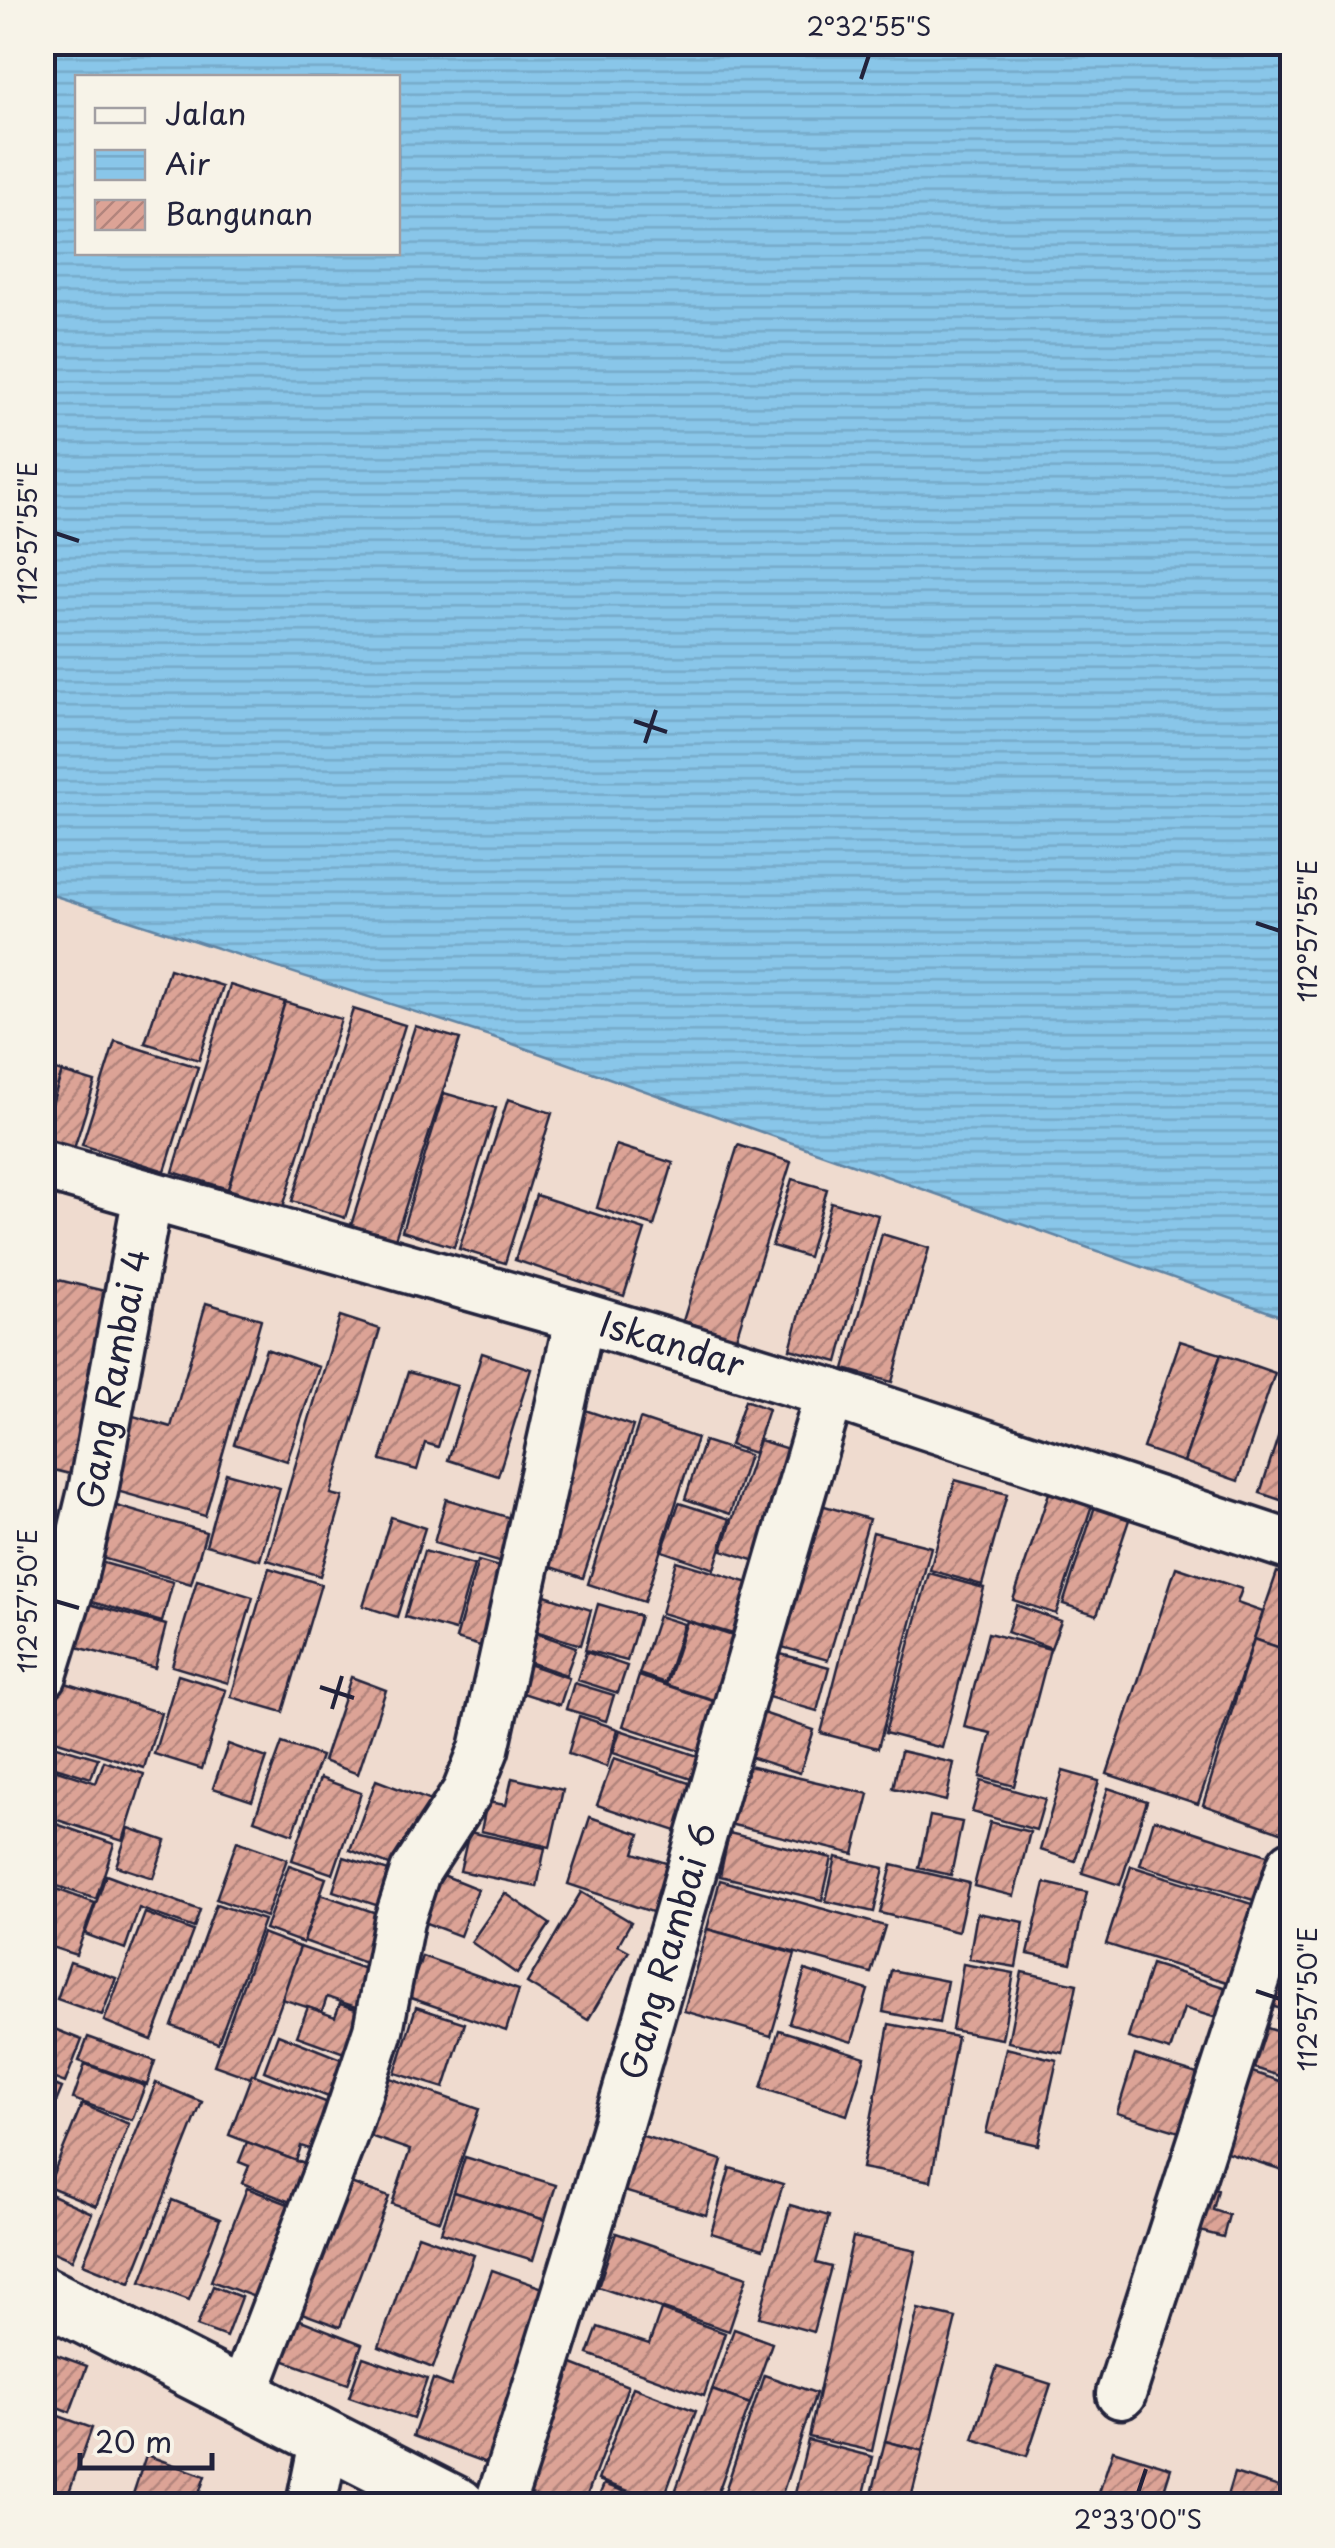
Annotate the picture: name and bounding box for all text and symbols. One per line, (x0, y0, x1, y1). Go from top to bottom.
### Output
text: 2°32'55"S (807, 7, 931, 45)
legend (75, 75, 400, 255)
text: Jalan (165, 90, 246, 135)
text: Air (165, 140, 210, 185)
text: Bangunan (165, 190, 313, 235)
text: 112°57'55"E (8, 462, 46, 604)
text: 112°57'55"E (1288, 860, 1326, 1002)
street label: Gang Rambai 4 (61, 1244, 162, 1514)
street label: Iskandar (594, 1295, 752, 1390)
text: 112°57'50"E (8, 1529, 46, 1673)
street label: Gang Rambai 6 (603, 1816, 728, 2086)
text: 112°57'50"E (1288, 1927, 1326, 2071)
scale bar (80, 2408, 212, 2470)
text: 20 m (95, 2418, 172, 2463)
text: 2°33'00"S (1074, 2500, 1202, 2538)

